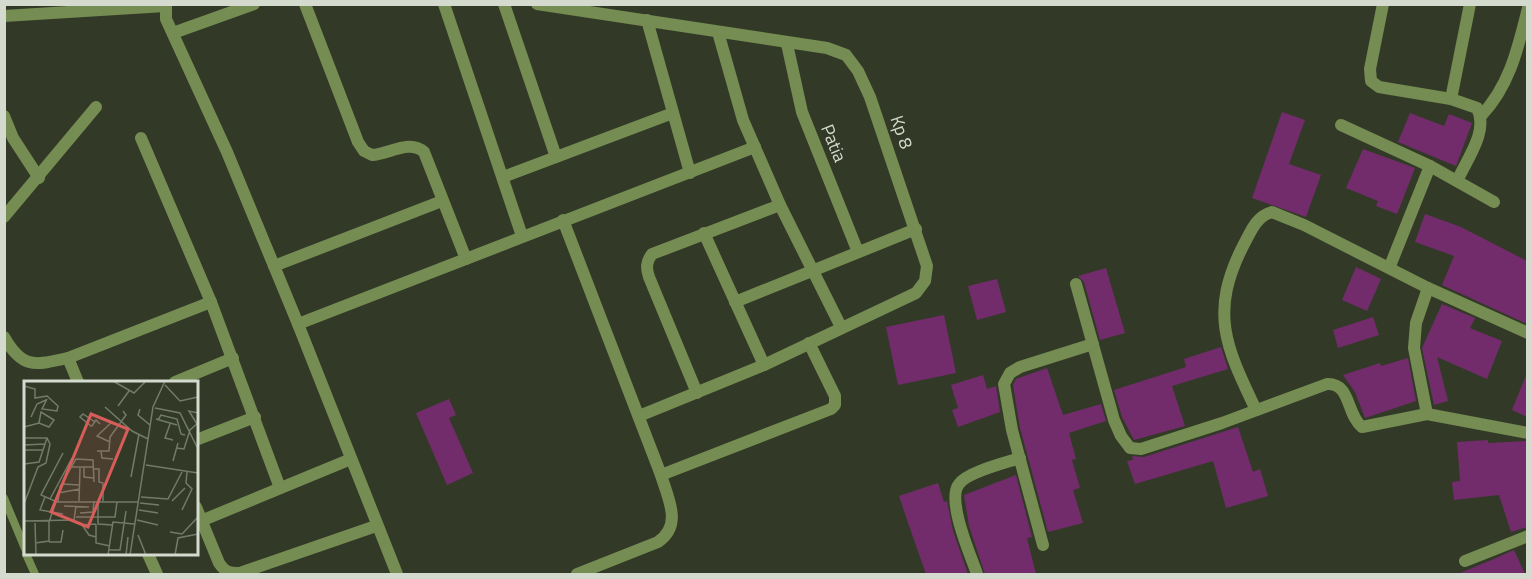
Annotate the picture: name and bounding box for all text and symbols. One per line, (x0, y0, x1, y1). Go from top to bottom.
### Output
street label: Kp 8 (884, 112, 920, 152)
street label: Patia (814, 120, 854, 166)
inset map (24, 381, 198, 555)

